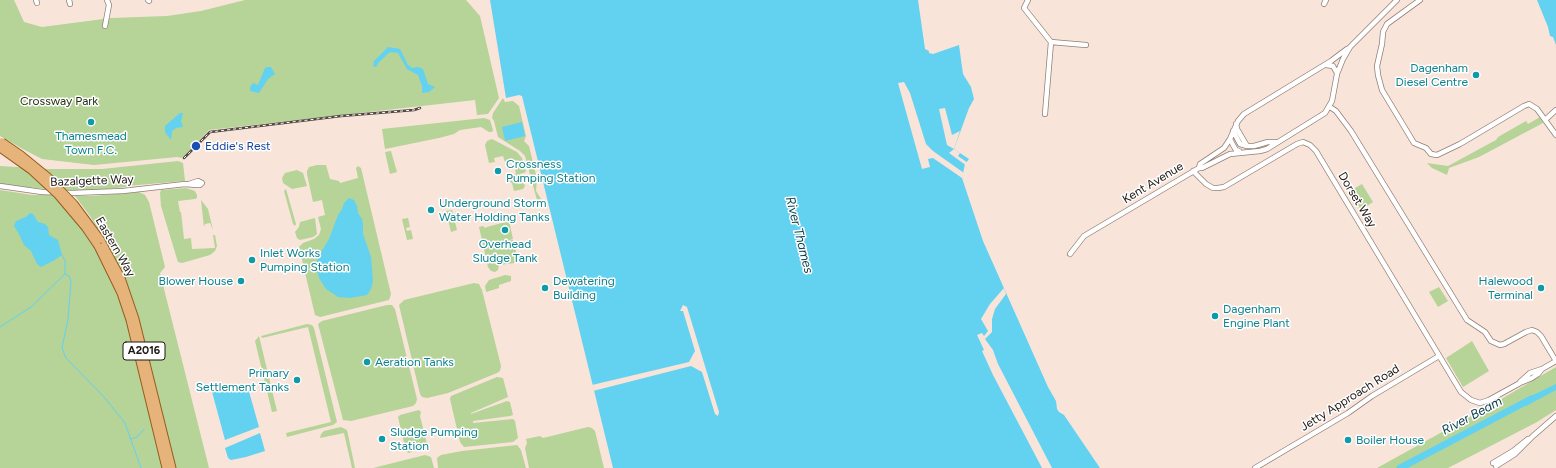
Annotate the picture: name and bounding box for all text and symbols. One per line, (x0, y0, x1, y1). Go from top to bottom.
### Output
place label: Dagenham Diesel Centre (1396, 61, 1468, 89)
marker: Dagenham Diesel Centre (1471, 70, 1481, 80)
park label: Crossway Park (20, 94, 98, 108)
marker: Thamesmead Town F.C. (86, 117, 96, 127)
place label: Thamesmead Town F.C. (55, 129, 127, 157)
place label: Eddie's Rest (205, 139, 271, 153)
marker: Eddie's Rest (190, 140, 202, 152)
place label: Crossness Pumping Station (506, 157, 595, 185)
street label: Kent Avenue (1120, 159, 1186, 207)
marker: Crossness Pumping Station (493, 166, 503, 176)
street label: Dorset Way (1335, 170, 1379, 230)
street label: Bazalgette Way (50, 172, 134, 190)
water label: River Thames (782, 195, 816, 275)
place label: Underground Storm Water Holding Tanks (439, 196, 549, 224)
marker: Underground Storm Water Holding Tanks (426, 205, 436, 215)
street label: Eastern Way (92, 214, 138, 280)
marker: Overhead Sludge Tank (500, 225, 510, 235)
place label: Overhead Sludge Tank (473, 237, 537, 265)
place label: Inlet Works Pumping Station (260, 246, 349, 274)
marker: Inlet Works Pumping Station (247, 255, 257, 265)
place label: Blower House (159, 274, 233, 288)
place label: Dewatering Building (553, 274, 615, 302)
place label: Halewood Terminal (1479, 274, 1533, 302)
marker: Blower House (236, 276, 246, 286)
marker: Dewatering Building (540, 283, 550, 293)
marker: Halewood Terminal (1536, 283, 1546, 293)
place label: Dagenham Engine Plant (1223, 302, 1290, 330)
marker: Dagenham Engine Plant (1210, 311, 1220, 321)
road number: A2016 (123, 342, 165, 360)
place label: Aeration Tanks (375, 355, 454, 369)
marker: Aeration Tanks (362, 357, 372, 367)
street label: Jetty Approach Road (1298, 362, 1402, 434)
place label: Primary Settlement Tanks (196, 366, 289, 394)
marker: Primary Settlement Tanks (292, 375, 302, 385)
water label: River Beam (1439, 394, 1505, 438)
place label: Sludge Pumping Station (390, 425, 478, 453)
place label: Boiler House (1356, 433, 1424, 447)
marker: Sludge Pumping Station (377, 434, 387, 444)
marker: Boiler House (1343, 435, 1353, 445)

